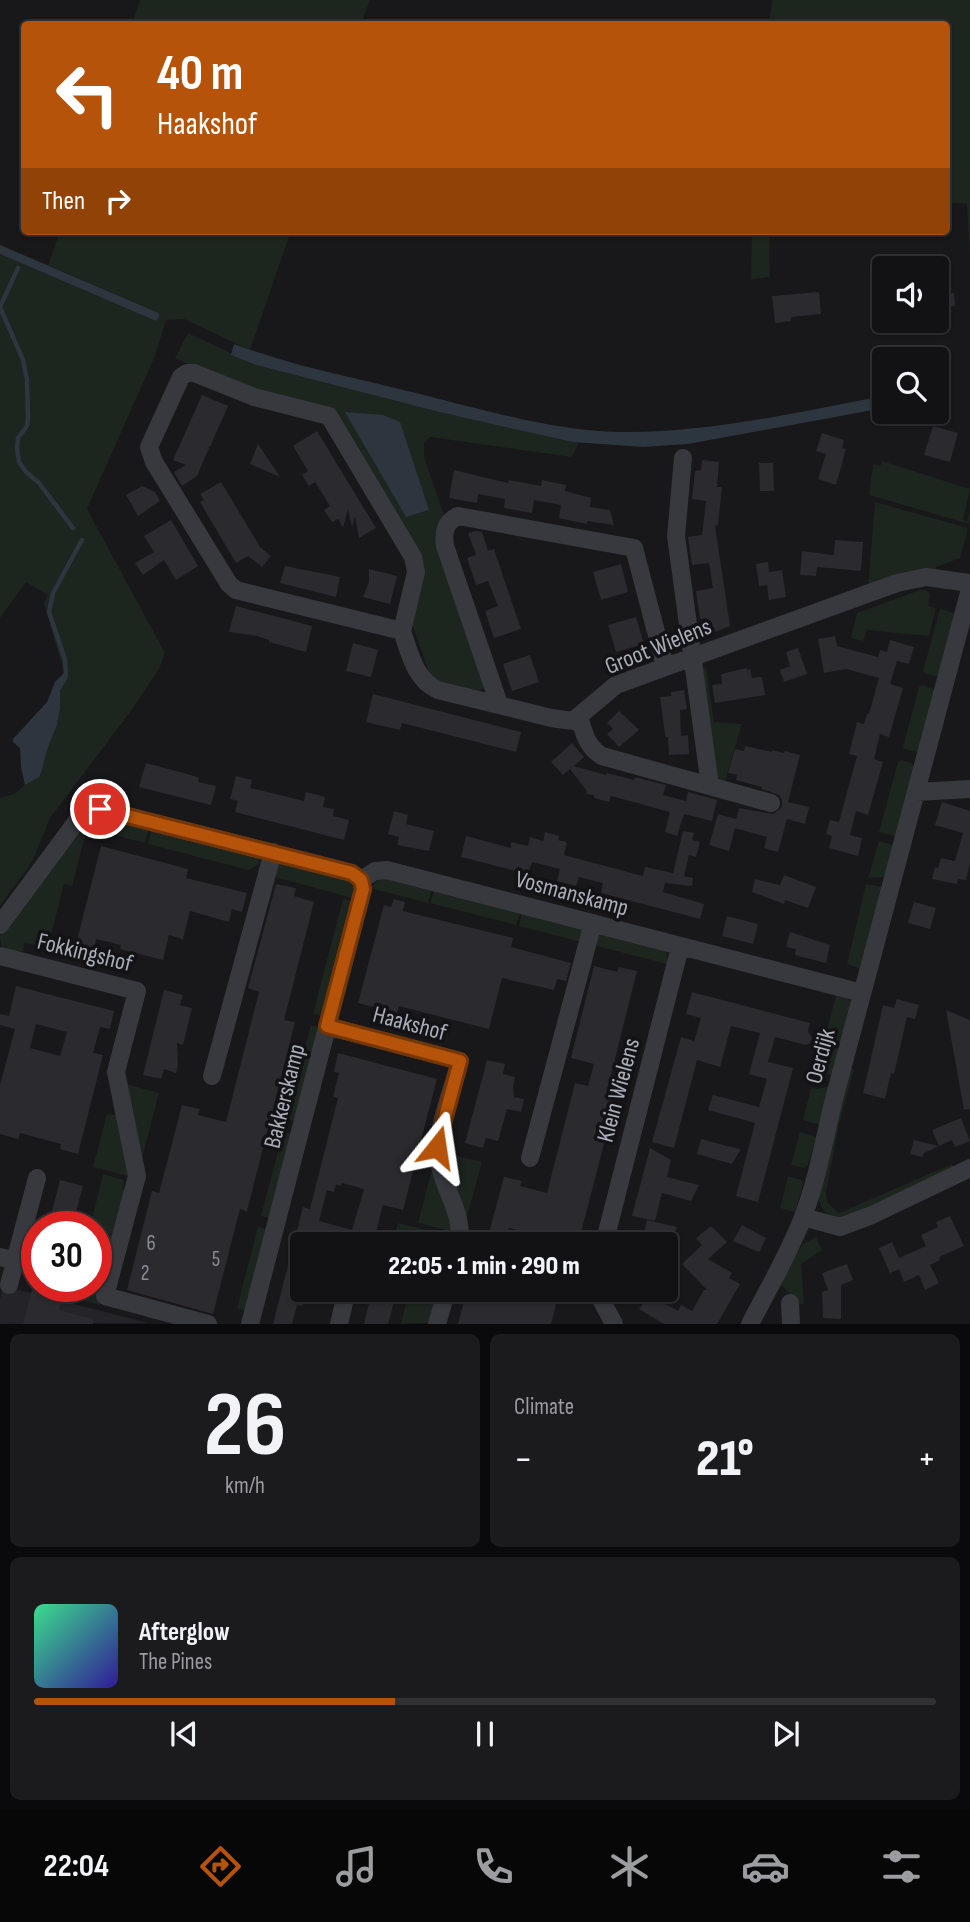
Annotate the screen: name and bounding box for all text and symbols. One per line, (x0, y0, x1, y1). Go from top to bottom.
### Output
text: 40 m (157, 45, 243, 104)
icon: left (42, 49, 133, 140)
text: Haakshof (157, 105, 257, 144)
icon: right (99, 182, 137, 220)
text: Then (42, 186, 85, 217)
map controls (872, 256, 949, 424)
button: sound (872, 256, 949, 333)
button: search (872, 347, 949, 424)
street label: Groot Wielens (601, 612, 716, 681)
pin (70, 779, 130, 839)
icon: arrive (81, 790, 119, 828)
street label: Vosmanskamp (512, 864, 632, 922)
street label: Fokkingshof (34, 927, 137, 979)
street label: Haakshof (370, 1000, 451, 1047)
street label: Oerdijk (799, 1025, 842, 1087)
street label: Klein Wielens (591, 1035, 646, 1145)
street label: Bakkerskamp (258, 1041, 311, 1151)
position arrow (400, 1110, 474, 1184)
speed limit sign: 30 (21, 1211, 112, 1302)
house number: 6 (146, 1231, 156, 1256)
house number: 5 (212, 1247, 220, 1272)
text: 22:05 · 1 min · 290 m (388, 1251, 580, 1282)
house number: 2 (141, 1261, 149, 1286)
text: 26 (204, 1372, 286, 1481)
text: Climate (514, 1393, 574, 1421)
text: 21° (696, 1428, 754, 1491)
text: − (514, 1437, 533, 1482)
text: + (917, 1437, 936, 1482)
text: km/h (225, 1472, 265, 1500)
text: Afterglow (139, 1617, 230, 1648)
text: The Pines (139, 1648, 212, 1676)
icon: previous (165, 1715, 203, 1753)
icon: pause (466, 1715, 504, 1753)
icon: next (767, 1715, 805, 1753)
icon: directions (196, 1842, 245, 1891)
icon: music (332, 1842, 381, 1891)
icon: phone (469, 1842, 518, 1891)
icon: climate (605, 1842, 654, 1891)
icon: car (741, 1842, 790, 1891)
icon: filters (877, 1842, 926, 1891)
text: 22:04 (44, 1847, 109, 1886)

